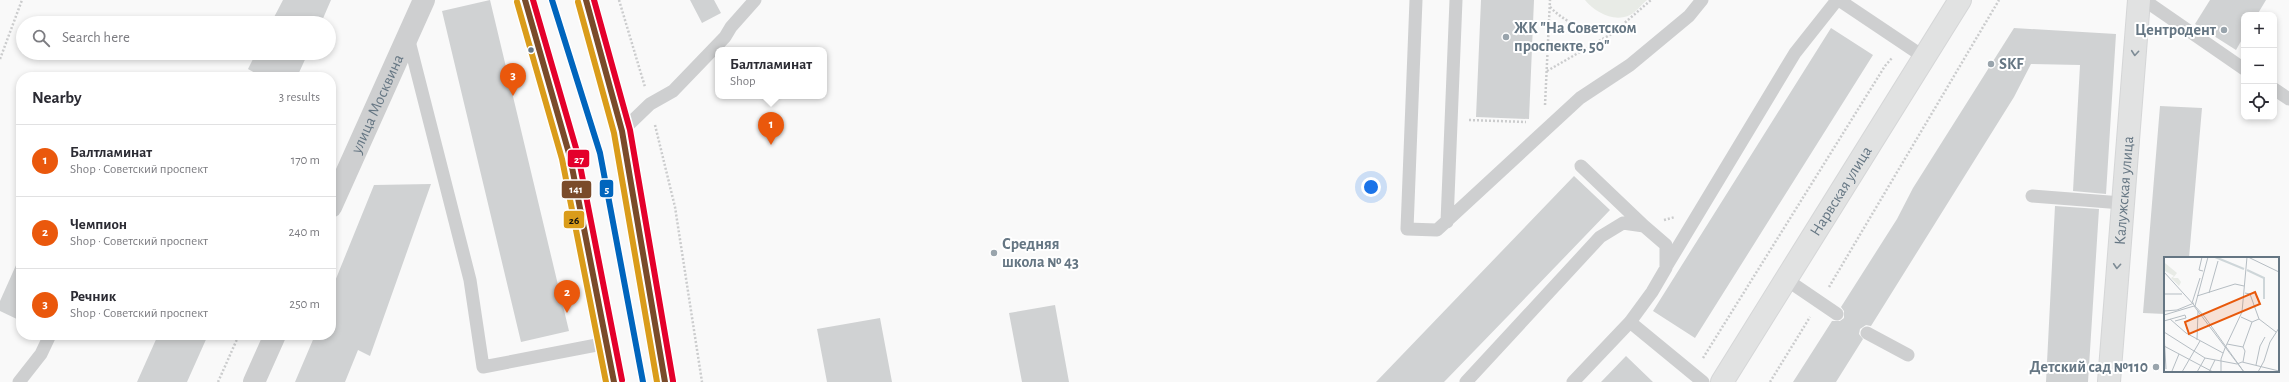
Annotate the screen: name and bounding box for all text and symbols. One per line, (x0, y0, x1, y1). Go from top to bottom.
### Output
map controls (2241, 12, 2277, 120)
button: + (2241, 12, 2277, 48)
search box (16, 16, 336, 60)
place label: ЖК "На Советском проспекте, 50" (1514, 20, 1637, 54)
place label: Центродент (2135, 22, 2217, 38)
marker: Центродент (2219, 25, 2229, 35)
icon: search (30, 27, 52, 49)
text: Search here (62, 30, 130, 45)
marker: ЖК "На Советском проспекте, 50" (1501, 32, 1511, 42)
unlabelled marker (526, 45, 536, 55)
popup (715, 47, 827, 99)
button: − (2241, 48, 2277, 84)
one-way arrow (2130, 50, 2139, 56)
street label: улица Москвина (348, 52, 406, 157)
place label: SKF (1999, 56, 2024, 72)
text: Балтламинат (730, 57, 812, 72)
marker: SKF (1986, 59, 1996, 69)
pin: 3 (500, 63, 526, 96)
text: Shop (730, 75, 756, 88)
button: locate (2241, 84, 2277, 120)
text: Nearby (32, 89, 82, 106)
text: 3 results (279, 91, 320, 104)
pin: 1 (758, 112, 784, 145)
street label: Калужская улица (2112, 135, 2136, 246)
street label: Нарвская улица (1807, 143, 1875, 239)
text: Балтламинат (70, 145, 152, 160)
line badge: 27 (567, 149, 590, 168)
text: 1 (43, 154, 47, 167)
text: 170 m (291, 154, 320, 167)
text: 27 (574, 154, 584, 165)
text: Shop · Советский проспект (70, 163, 208, 176)
your location (1361, 177, 1381, 197)
line badge: 5 (599, 179, 614, 198)
line badge: 141 (561, 180, 592, 199)
text: 141 (569, 184, 583, 195)
text: 5 (605, 184, 610, 195)
line badge: 26 (563, 210, 585, 229)
text: 26 (569, 215, 579, 226)
text: Чемпион (70, 217, 127, 232)
text: 2 (42, 226, 48, 239)
text: 240 m (288, 226, 320, 239)
text: Shop · Советский проспект (70, 235, 208, 248)
place label: Средняя школа № 43 (1002, 236, 1079, 270)
marker: Средняя школа № 43 (989, 248, 999, 258)
inset map (2164, 257, 2279, 372)
one-way arrow (2112, 263, 2121, 269)
pin: 2 (554, 280, 580, 313)
text: Речник (70, 289, 116, 304)
text: 3 (42, 298, 48, 311)
text: 250 m (289, 298, 320, 311)
text: Shop · Советский проспект (70, 307, 208, 320)
place label: Детский сад №110 (2030, 359, 2148, 375)
marker: Детский сад №110 (2151, 362, 2161, 372)

